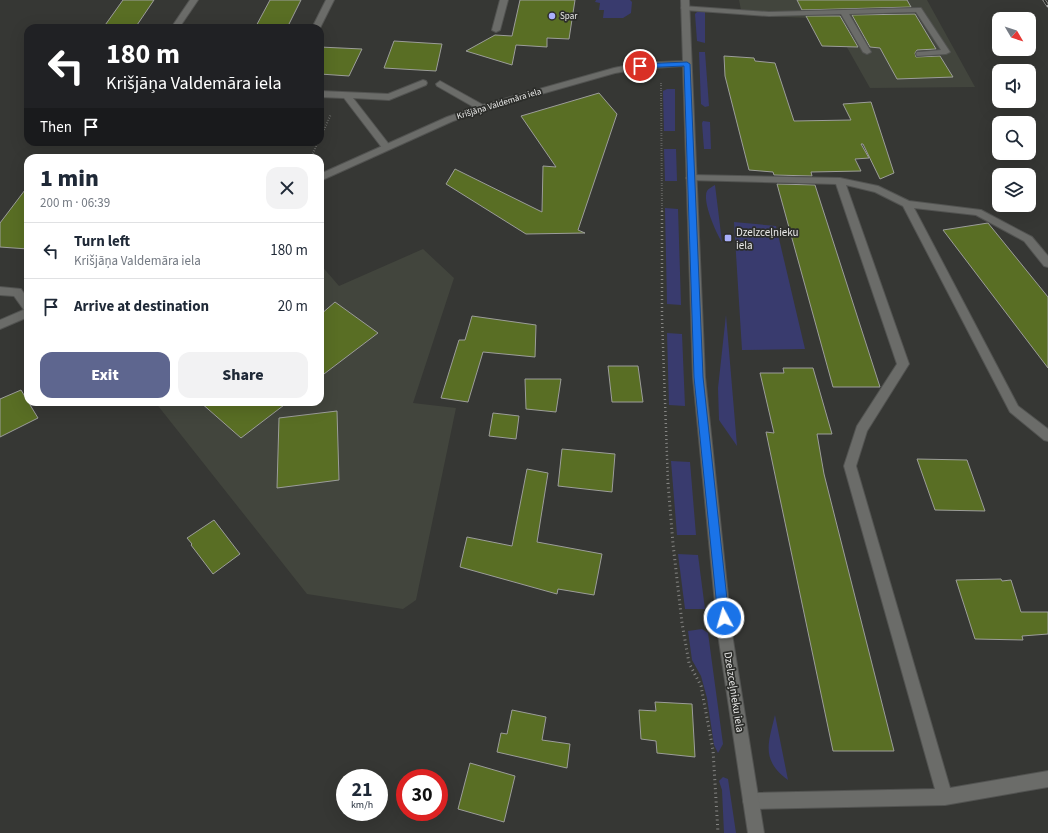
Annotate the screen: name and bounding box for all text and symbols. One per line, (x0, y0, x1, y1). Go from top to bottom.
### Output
place label: Spar (560, 10, 578, 23)
marker: Spar (547, 11, 557, 21)
north arrow (992, 12, 1036, 56)
map controls (992, 12, 1036, 212)
text: 180 m (106, 34, 180, 74)
icon: left (40, 40, 92, 92)
pin (623, 49, 657, 83)
icon: arrive (629, 55, 651, 77)
button: sound (992, 64, 1036, 108)
text: Krišjāņa Valdemāra iela (106, 71, 282, 96)
street label: Krišjāņa Valdemāra iela (455, 85, 543, 123)
icon: arrive (80, 116, 102, 138)
button: search (992, 116, 1036, 160)
text: Then (40, 117, 72, 138)
text: 1 min (40, 161, 99, 196)
button: close (266, 167, 308, 209)
button: layers (992, 168, 1036, 212)
text: 200 m · 06:39 (40, 194, 110, 212)
place label: Dzelzceļnieku iela (736, 225, 799, 253)
text: Turn left (74, 231, 130, 252)
marker: Dzelzceļnieku iela (723, 233, 733, 243)
icon: left (40, 240, 62, 262)
text: 180 m (270, 240, 308, 261)
text: Krišjāņa Valdemāra iela (74, 252, 201, 270)
icon: arrive (40, 296, 62, 318)
text: Arrive at destination (74, 296, 209, 317)
text: 20 m (278, 296, 308, 317)
button: Exit (40, 352, 170, 398)
button: Share (178, 352, 308, 398)
position arrow (703, 597, 745, 639)
street label: Dzelzceļnieku iela (720, 651, 748, 733)
speed limit sign: 30 (396, 769, 448, 821)
text: 21 (351, 776, 373, 804)
text: km/h (351, 798, 373, 812)

